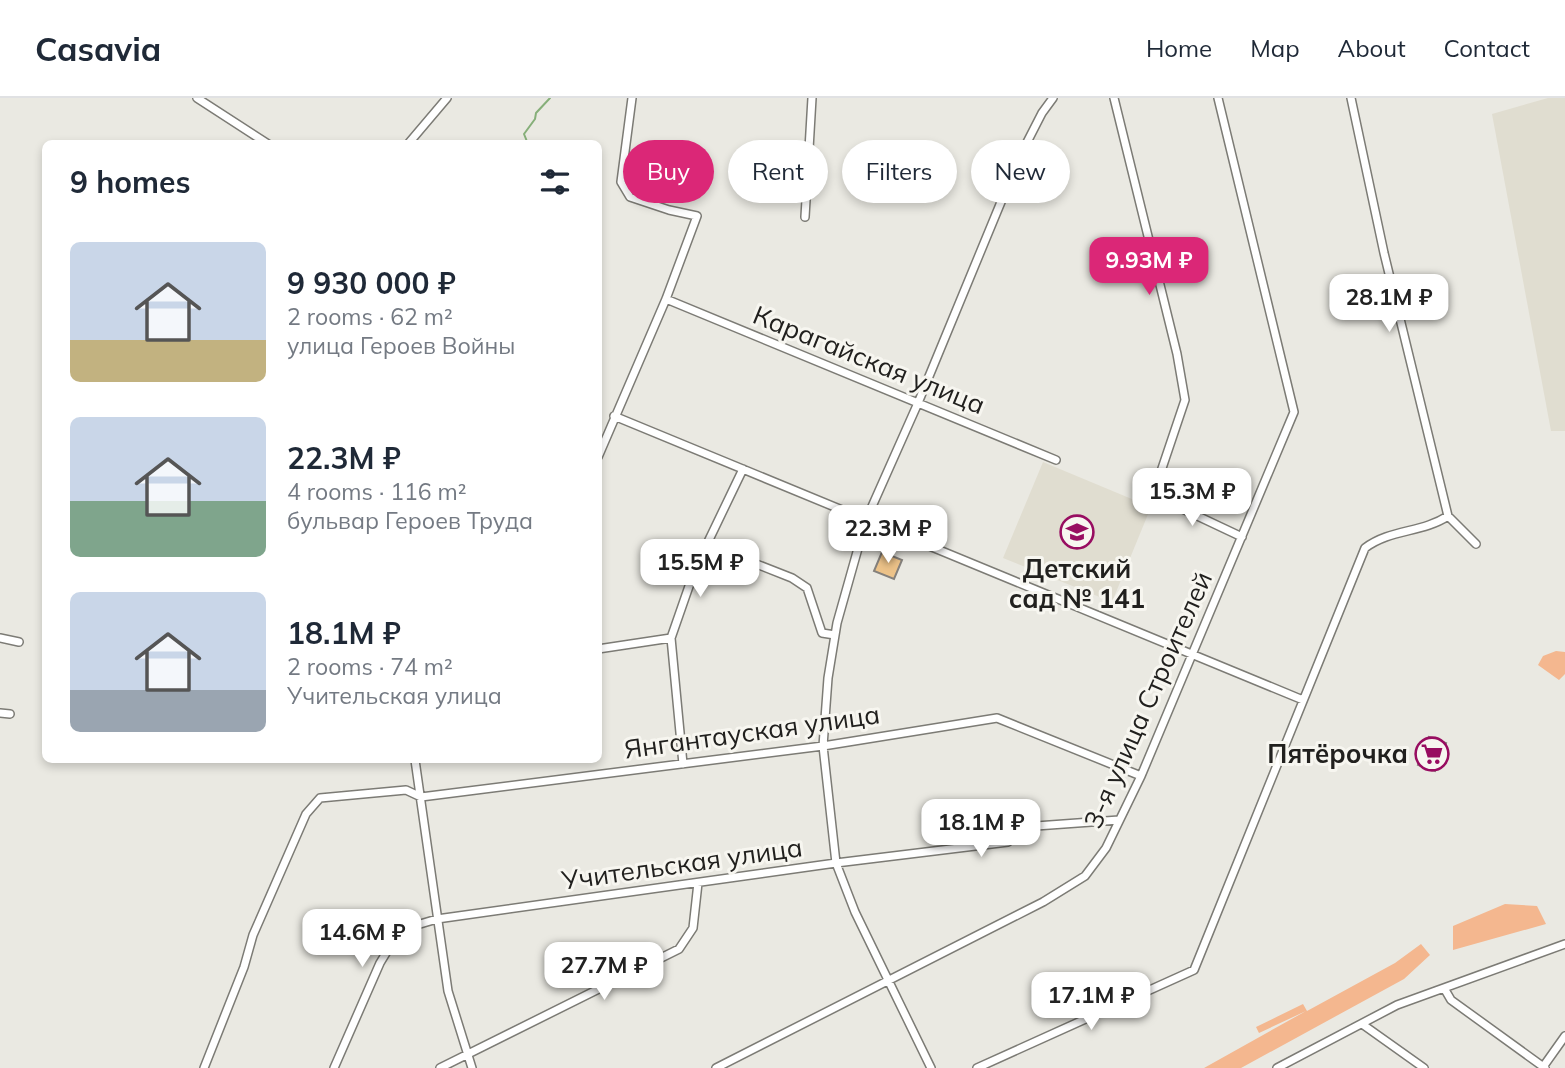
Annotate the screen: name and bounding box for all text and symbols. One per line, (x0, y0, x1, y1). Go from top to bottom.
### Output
text: Casavia (35, 28, 161, 69)
text: Home (1146, 33, 1212, 63)
text: Map (1250, 33, 1300, 63)
text: About (1338, 33, 1406, 63)
text: Contact (1444, 33, 1530, 63)
chip: Buy (623, 140, 714, 203)
chip: Rent (728, 140, 828, 203)
chip: Filters (842, 140, 957, 203)
chip: New (971, 140, 1070, 203)
text: 9 homes (70, 163, 191, 201)
icon: filters (536, 163, 574, 201)
pin: 9.93M ₽ (1084, 238, 1214, 297)
text: 9.93M ₽ (1105, 245, 1193, 274)
text: 9 930 000 ₽ (287, 264, 456, 302)
icon: home (126, 270, 210, 354)
pin: 28.1M ₽ (1324, 274, 1454, 334)
text: 28.1M ₽ (1345, 282, 1433, 311)
street label: Карагайская улица (748, 298, 990, 421)
text: 2 rooms · 62 m² (287, 302, 453, 331)
text: улица Героев Войны (287, 331, 515, 360)
text: 22.3M ₽ (287, 439, 401, 477)
icon: home (126, 445, 210, 529)
pin: 15.3M ₽ (1127, 468, 1257, 528)
text: 15.3M ₽ (1148, 476, 1236, 505)
text: 4 rooms · 116 m² (287, 477, 467, 506)
pin: 22.3M ₽ (823, 505, 953, 565)
text: бульвар Героев Труда (287, 506, 533, 535)
text: 22.3M ₽ (844, 513, 932, 542)
school or university icon: Детский сад № 141 (1058, 513, 1096, 551)
pin: 15.5M ₽ (635, 540, 765, 599)
text: 15.5M ₽ (656, 547, 744, 576)
place label: Детский сад № 141 (1009, 552, 1145, 615)
street label: 3-я улица Строителей (1076, 566, 1219, 833)
text: 18.1M ₽ (287, 614, 401, 652)
icon: home (126, 620, 210, 704)
text: 2 rooms · 74 m² (287, 652, 453, 681)
text: Учительская улица (287, 681, 502, 710)
street label: Янгантауская улица (622, 697, 882, 766)
supermarket icon: Пятёрочка (1413, 735, 1451, 773)
place label: Пятёрочка (1267, 737, 1408, 770)
pin: 18.1M ₽ (916, 800, 1046, 859)
text: 18.1M ₽ (937, 807, 1025, 836)
street label: Учительская улица (558, 830, 804, 897)
pin: 14.6M ₽ (297, 910, 427, 969)
text: 14.6M ₽ (318, 917, 406, 946)
pin: 27.7M ₽ (539, 942, 669, 1002)
text: 27.7M ₽ (560, 950, 648, 979)
pin: 17.1M ₽ (1026, 972, 1156, 1032)
text: 17.1M ₽ (1047, 980, 1135, 1009)

